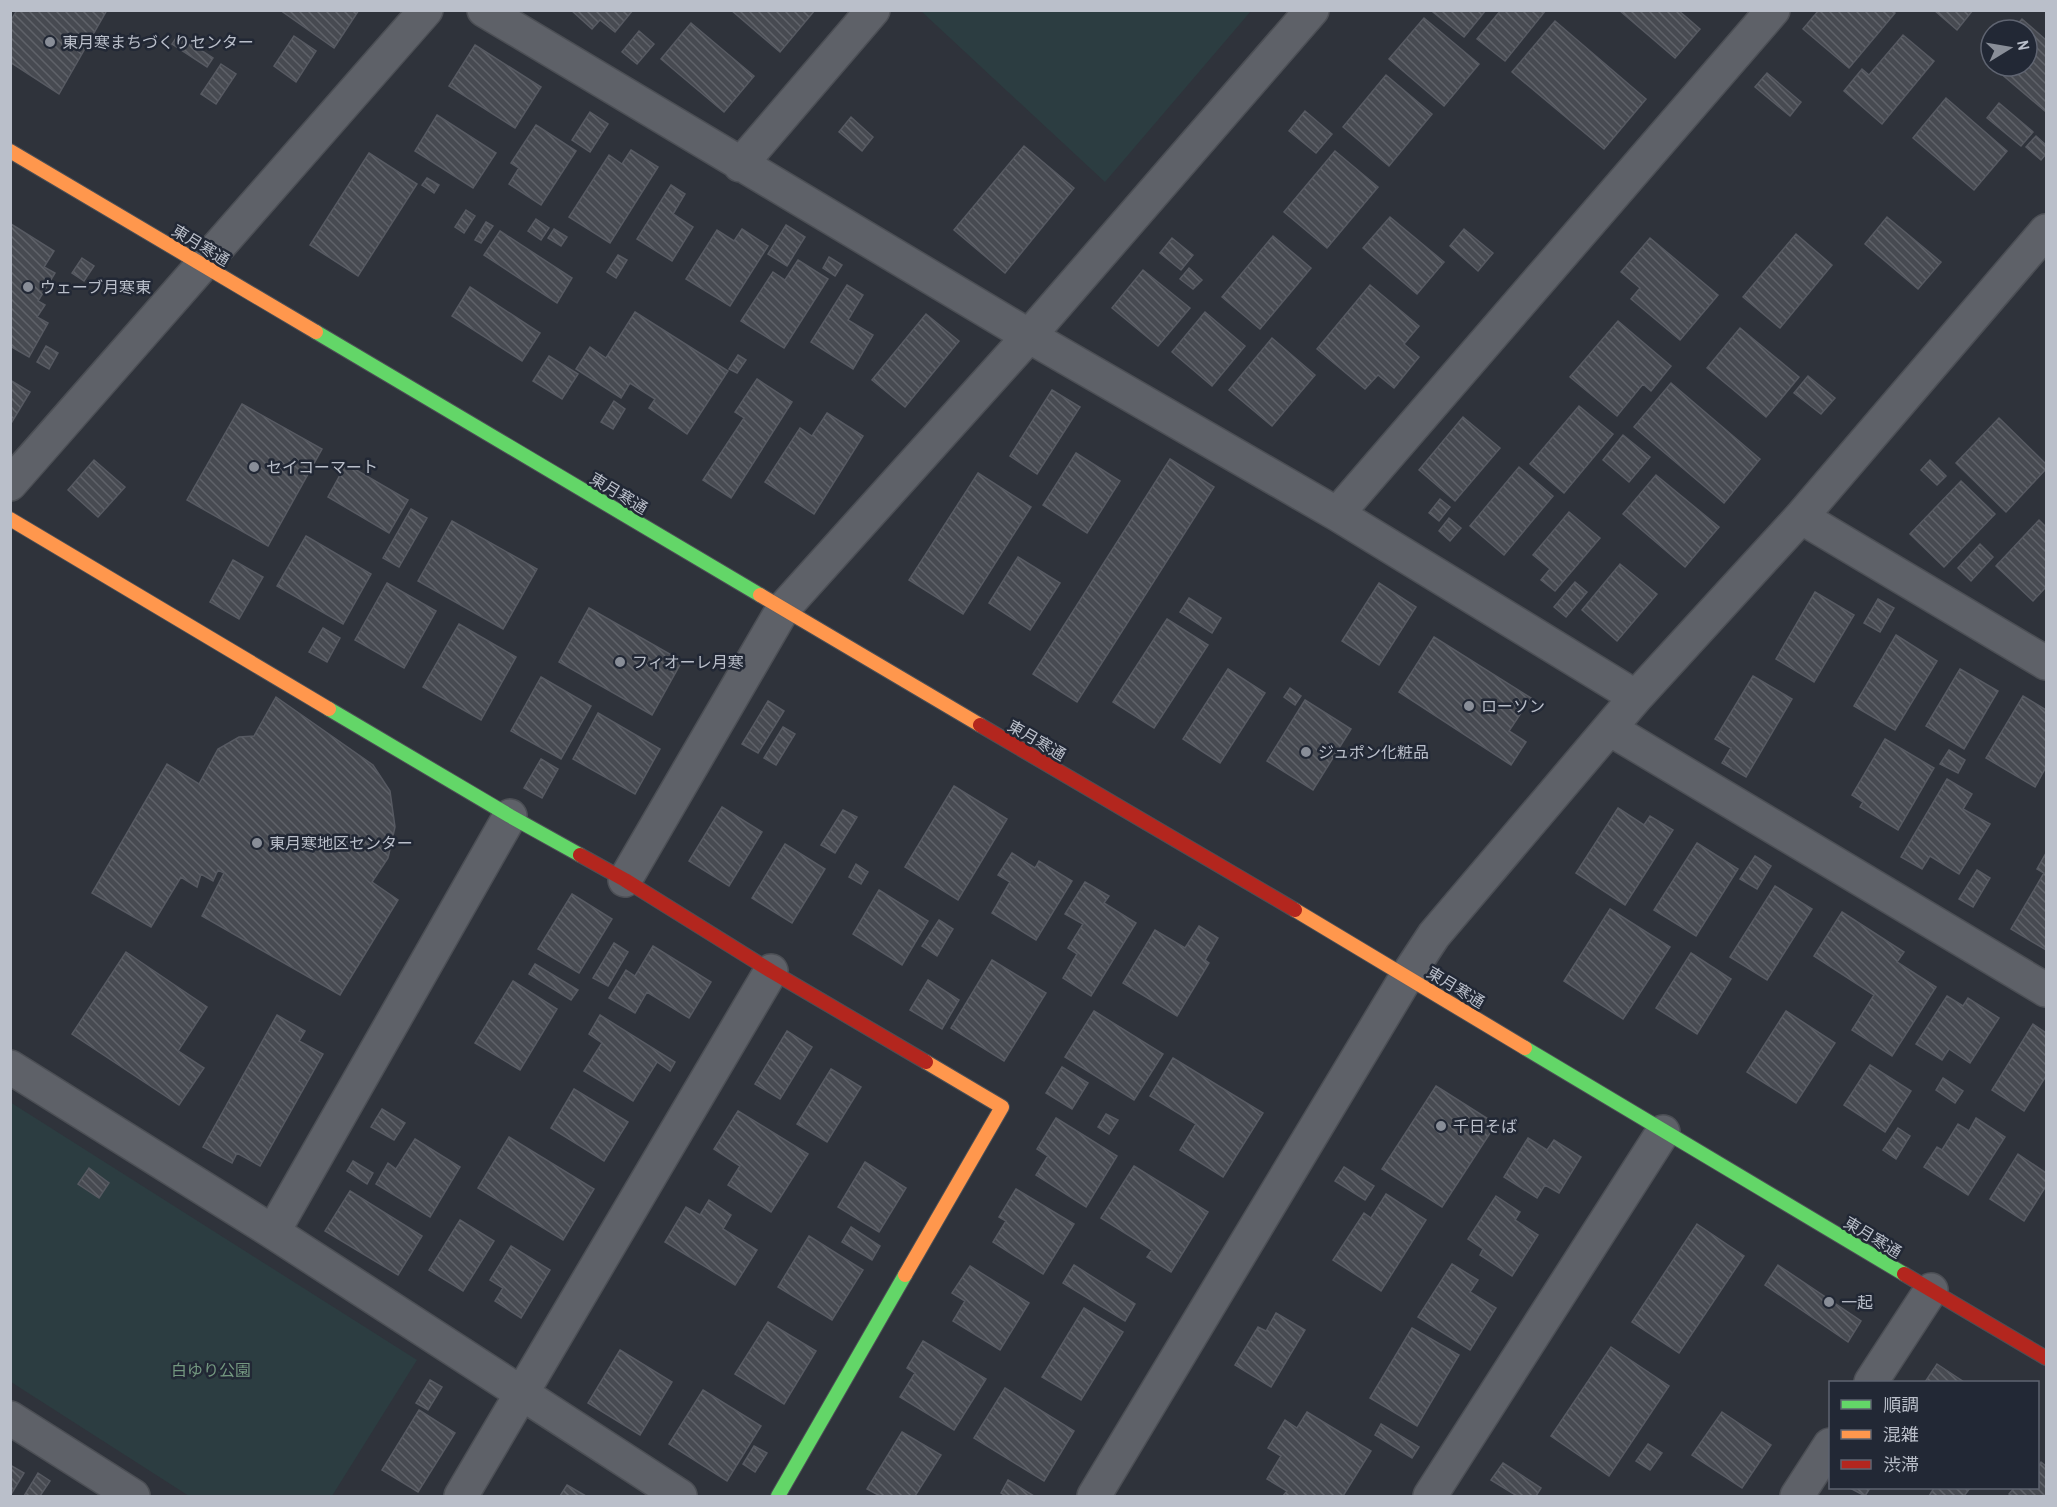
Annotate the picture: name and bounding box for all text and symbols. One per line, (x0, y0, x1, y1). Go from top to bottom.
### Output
north arrow (1979, 18, 2039, 78)
place label: 東月寒まちづくりセンター (62, 31, 254, 53)
marker: 東月寒まちづくりセンター (43, 35, 57, 49)
text: N (2012, 38, 2035, 52)
street label: 東月寒通 (168, 219, 234, 271)
place label: ウェーブ月寒東 (40, 276, 151, 298)
marker: ウェーブ月寒東 (21, 280, 35, 294)
place label: セイコーマート (266, 456, 378, 478)
marker: セイコーマート (247, 460, 261, 474)
street label: 東月寒通 (586, 467, 652, 519)
place label: フィオーレ月寒 (632, 651, 744, 673)
marker: フィオーレ月寒 (613, 655, 627, 669)
place label: ローソン (1481, 695, 1545, 717)
marker: ローソン (1462, 699, 1476, 713)
street label: 東月寒通 (1004, 714, 1070, 766)
place label: ジュポン化粧品 (1318, 741, 1429, 763)
marker: ジュポン化粧品 (1299, 745, 1313, 759)
place label: 東月寒地区センター (269, 832, 413, 854)
marker: 東月寒地区センター (250, 836, 264, 850)
street label: 東月寒通 (1423, 961, 1489, 1013)
place label: 千日そば (1453, 1115, 1517, 1137)
marker: 千日そば (1434, 1119, 1448, 1133)
street label: 東月寒通 (1840, 1211, 1906, 1263)
place label: 一起 (1841, 1291, 1873, 1313)
marker: 一起 (1822, 1295, 1836, 1309)
park label: 白ゆり公園 (171, 1359, 251, 1381)
legend (1829, 1381, 2039, 1489)
text: 順調 (1883, 1392, 1919, 1417)
text: 混雑 (1883, 1422, 1919, 1447)
text: 渋滞 (1883, 1452, 1919, 1477)

